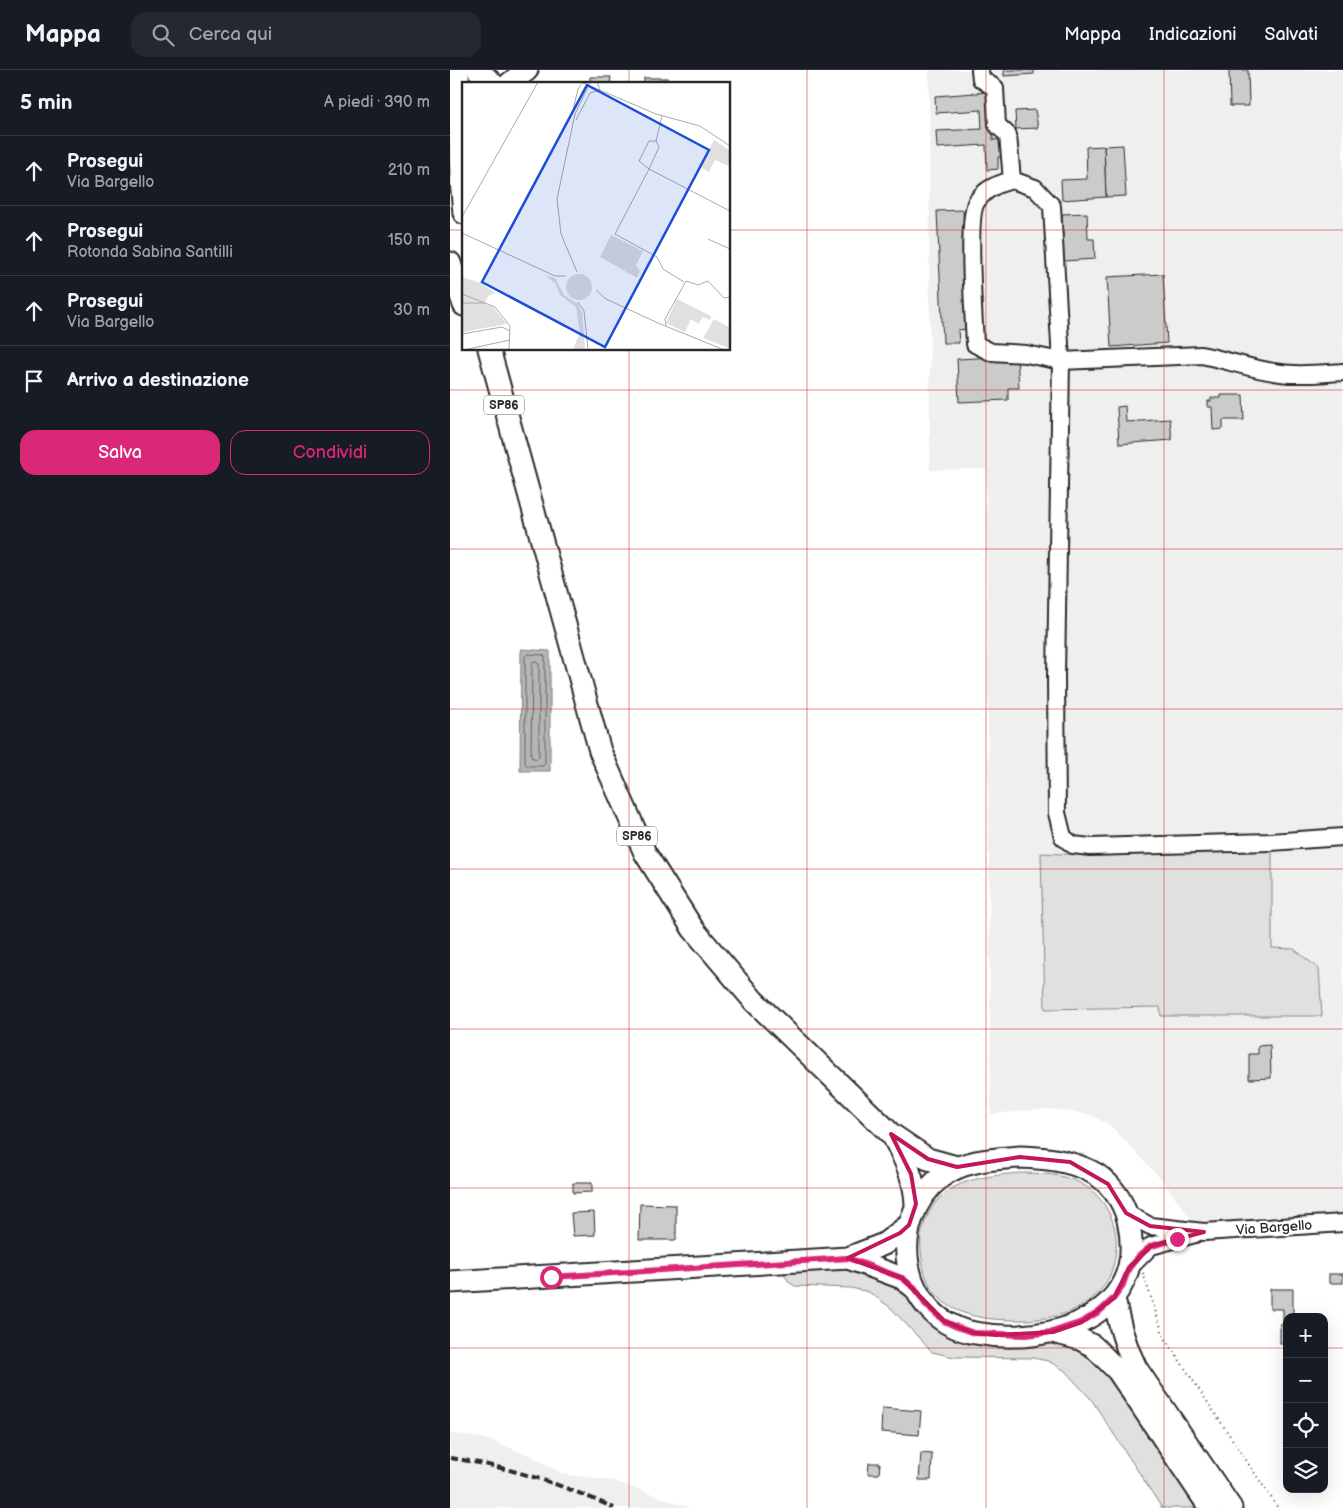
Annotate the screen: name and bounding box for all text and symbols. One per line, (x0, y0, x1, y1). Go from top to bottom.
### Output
search box (131, 12, 481, 57)
text: Mappa (25, 20, 101, 49)
icon: search (149, 21, 177, 49)
text: Cerca qui (189, 23, 272, 46)
text: Mappa (1064, 24, 1121, 45)
text: Indicazioni (1149, 24, 1237, 45)
text: Salvati (1265, 24, 1318, 45)
inset map (462, 82, 730, 350)
text: 5 min (20, 90, 73, 115)
text: A piedi · 390 m (324, 93, 430, 112)
text: Prosegui (67, 150, 143, 173)
icon: ahead (20, 157, 48, 185)
text: 210 m (388, 161, 430, 180)
text: Via Bargello (67, 173, 154, 192)
text: Prosegui (67, 220, 143, 243)
icon: ahead (20, 227, 48, 255)
text: 150 m (388, 231, 430, 250)
text: Rotonda Sabina Santilli (67, 243, 233, 262)
text: Prosegui (67, 290, 143, 313)
icon: ahead (20, 297, 48, 325)
text: 30 m (393, 301, 430, 320)
text: Via Bargello (67, 313, 154, 332)
icon: arrive (20, 367, 48, 395)
text: Arrivo a destinazione (67, 369, 249, 392)
road number: SP86 (484, 396, 524, 414)
button: Salva (20, 430, 220, 475)
button: Condividi (230, 430, 430, 475)
road number: SP86 (617, 826, 657, 846)
street label: Via Bargello (1235, 1216, 1313, 1239)
route end (1166, 1228, 1189, 1251)
route start (540, 1266, 563, 1289)
map controls (1283, 1313, 1328, 1493)
button: + (1283, 1313, 1328, 1358)
button: − (1283, 1358, 1328, 1403)
button: locate (1283, 1403, 1328, 1448)
button: layers (1283, 1448, 1328, 1493)

